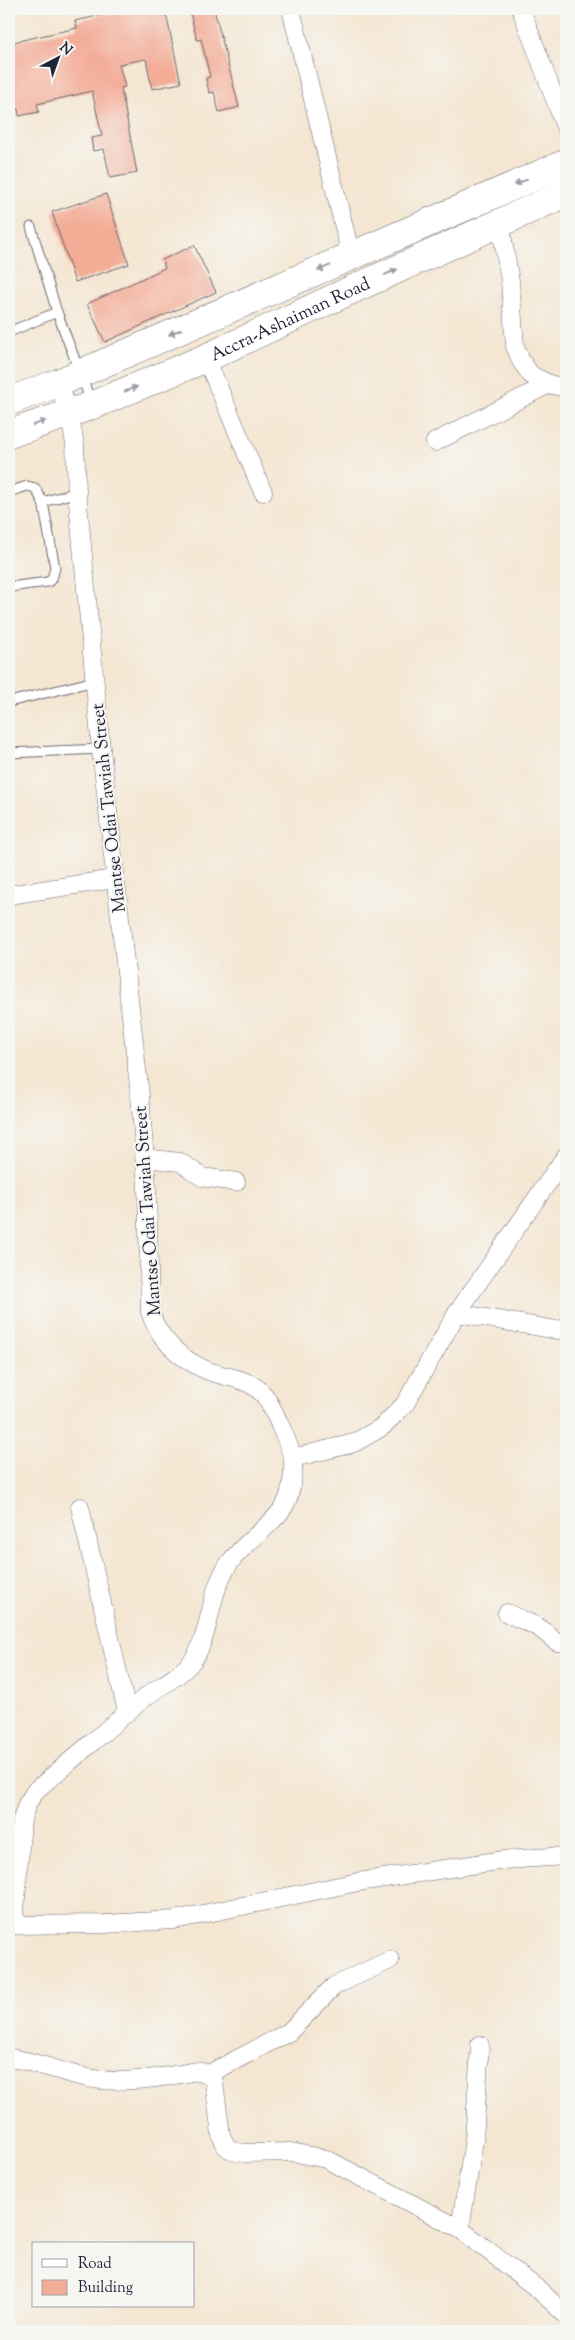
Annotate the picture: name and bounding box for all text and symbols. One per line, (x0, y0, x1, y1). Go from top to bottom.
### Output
north arrow (32, 32, 82, 82)
text: N (54, 38, 76, 61)
one-way arrow (514, 179, 529, 187)
one-way arrow (317, 264, 331, 272)
one-way arrow (384, 268, 398, 276)
street label: Accra-Ashaiman Road (207, 272, 375, 369)
one-way arrow (168, 329, 182, 337)
one-way arrow (124, 385, 139, 393)
one-way arrow (32, 419, 47, 427)
street label: Mantse Odai Tawiah Street (86, 702, 134, 914)
street label: Mantse Odai Tawiah Street (129, 1105, 169, 1317)
legend (32, 2242, 195, 2308)
text: Road (78, 2254, 112, 2275)
text: Building (78, 2278, 133, 2299)

